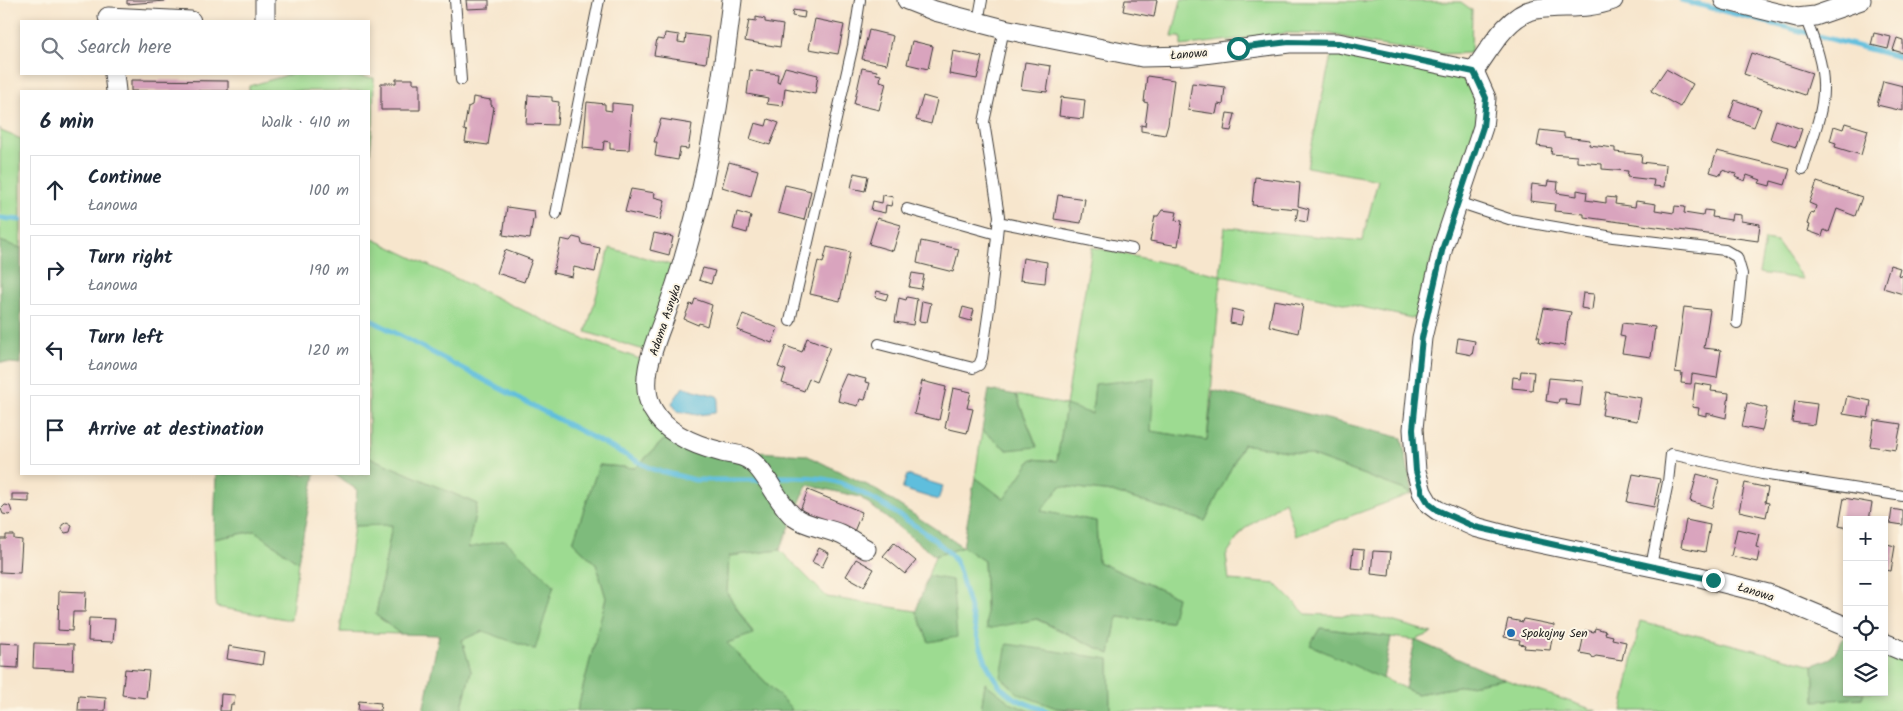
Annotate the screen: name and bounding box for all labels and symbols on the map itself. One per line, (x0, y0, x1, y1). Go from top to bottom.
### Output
route start (1227, 37, 1250, 60)
street label: Łanowa (1170, 43, 1209, 66)
street label: Adama Asnyka (644, 281, 687, 359)
route end (1702, 569, 1725, 592)
street label: Łanowa (1735, 578, 1777, 607)
place label: Spokojny Sen (1521, 624, 1588, 643)
marker: Spokojny Sen (1505, 627, 1517, 639)

